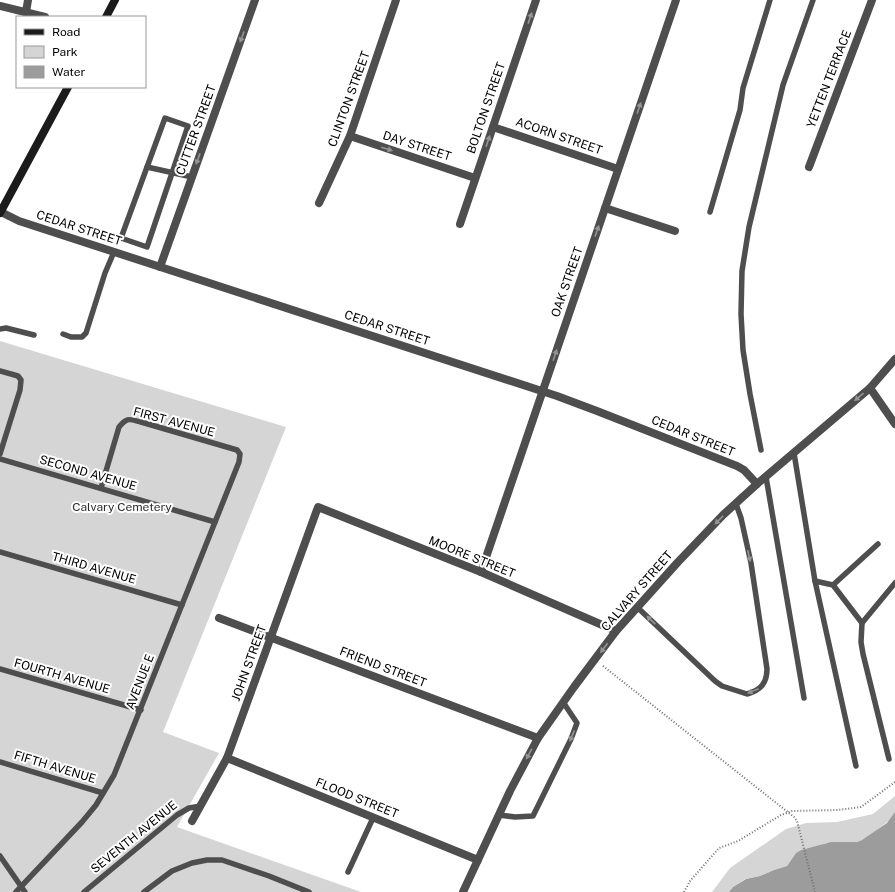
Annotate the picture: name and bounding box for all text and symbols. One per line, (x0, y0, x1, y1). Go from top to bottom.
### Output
one-way arrow (527, 12, 533, 24)
legend (16, 16, 146, 88)
text: Road (52, 25, 80, 39)
street label: YETTEN TERRACE (804, 28, 854, 130)
one-way arrow (239, 31, 245, 43)
text: Park (52, 45, 78, 59)
street label: CLINTON STREET (325, 49, 373, 149)
street label: BOLTON STREET (464, 60, 508, 156)
text: Water (52, 65, 86, 79)
street label: CUTTER STREET (173, 83, 219, 177)
one-way arrow (636, 102, 642, 114)
street label: ACORN STREET (514, 115, 604, 157)
street label: DAY STREET (381, 128, 453, 164)
one-way arrow (485, 135, 491, 147)
one-way arrow (382, 146, 394, 152)
one-way arrow (195, 154, 201, 166)
street label: CEDAR STREET (35, 208, 123, 248)
one-way arrow (594, 225, 600, 237)
street label: OAK STREET (548, 245, 586, 319)
street label: CEDAR STREET (343, 308, 431, 348)
one-way arrow (552, 348, 558, 360)
one-way arrow (854, 393, 864, 402)
street label: FIRST AVENUE (132, 404, 216, 440)
street label: CEDAR STREET (649, 413, 737, 459)
street label: SECOND AVENUE (38, 452, 138, 494)
park label: Calvary Cemetery (72, 500, 172, 514)
one-way arrow (714, 515, 724, 525)
street label: MOORE STREET (427, 533, 517, 581)
street label: CALVARY STREET (598, 548, 676, 634)
street label: THIRD AVENUE (50, 549, 138, 587)
one-way arrow (747, 549, 753, 562)
one-way arrow (646, 615, 656, 625)
street label: JOHN STREET (229, 623, 269, 703)
one-way arrow (600, 642, 608, 653)
street label: FRIEND STREET (338, 644, 428, 690)
street label: AVENUE E (123, 652, 157, 712)
street label: FOURTH AVENUE (12, 656, 112, 696)
one-way arrow (747, 689, 759, 695)
one-way arrow (568, 731, 574, 743)
street label: FIFTH AVENUE (12, 748, 98, 786)
one-way arrow (526, 748, 533, 760)
street label: FLOOD STREET (314, 775, 400, 821)
street label: SEVENTH AVENUE (88, 798, 180, 876)

